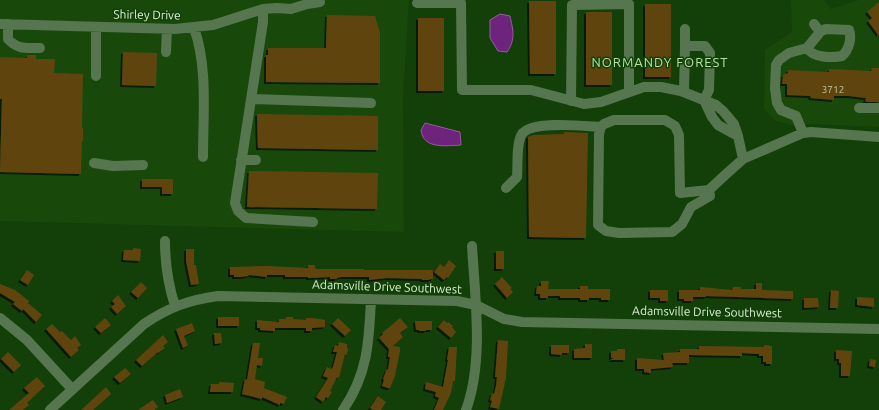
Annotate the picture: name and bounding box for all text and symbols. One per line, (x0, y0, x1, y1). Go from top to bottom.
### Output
street label: Shirley Drive (113, 7, 181, 22)
district label: NORMANDY FOREST (591, 55, 729, 69)
house number: 3712 (822, 84, 844, 95)
street label: Adamsville Drive Southwest (312, 277, 462, 296)
street label: Adamsville Drive Southwest (632, 304, 782, 319)

